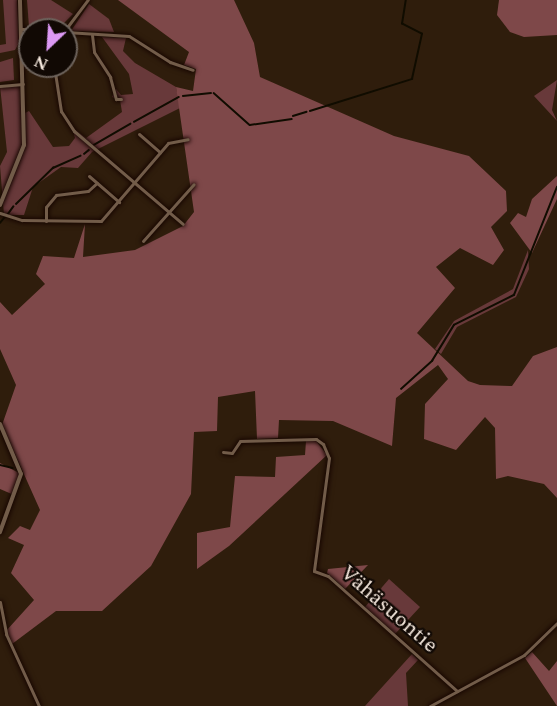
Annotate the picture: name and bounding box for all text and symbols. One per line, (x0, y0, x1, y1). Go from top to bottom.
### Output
north arrow (18, 18, 78, 78)
text: N (30, 49, 52, 76)
street label: Vähäsuontie (335, 559, 443, 659)

